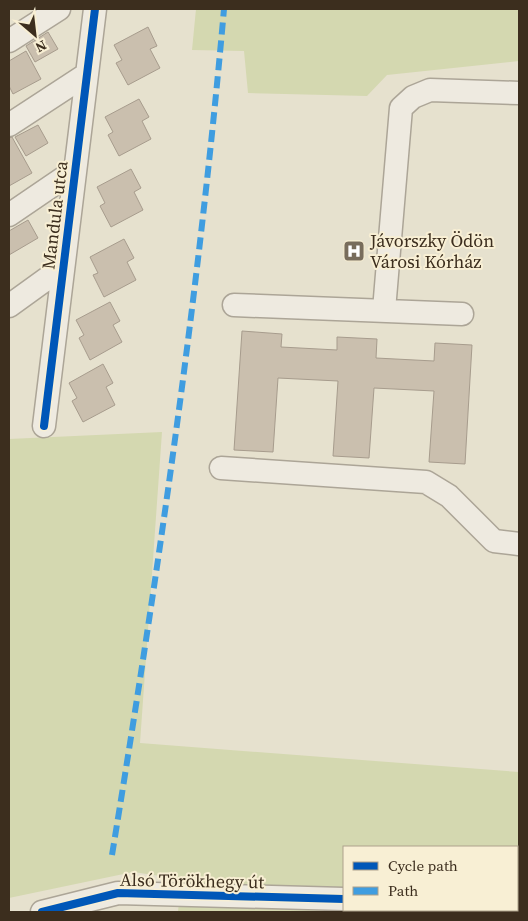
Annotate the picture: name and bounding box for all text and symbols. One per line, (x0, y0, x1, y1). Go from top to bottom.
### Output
north arrow (10, 10, 60, 60)
text: N (32, 35, 50, 58)
street label: Mandula utca (35, 158, 74, 271)
place label: Jávorszky Ödön Városi Kórház (369, 228, 494, 274)
hospital icon: Jávorszky Ödön Városi Kórház (342, 239, 366, 263)
legend (343, 846, 518, 911)
text: Cycle path (388, 855, 458, 876)
street label: Alsó Törökhegy út (120, 867, 265, 894)
text: Path (388, 880, 418, 901)

